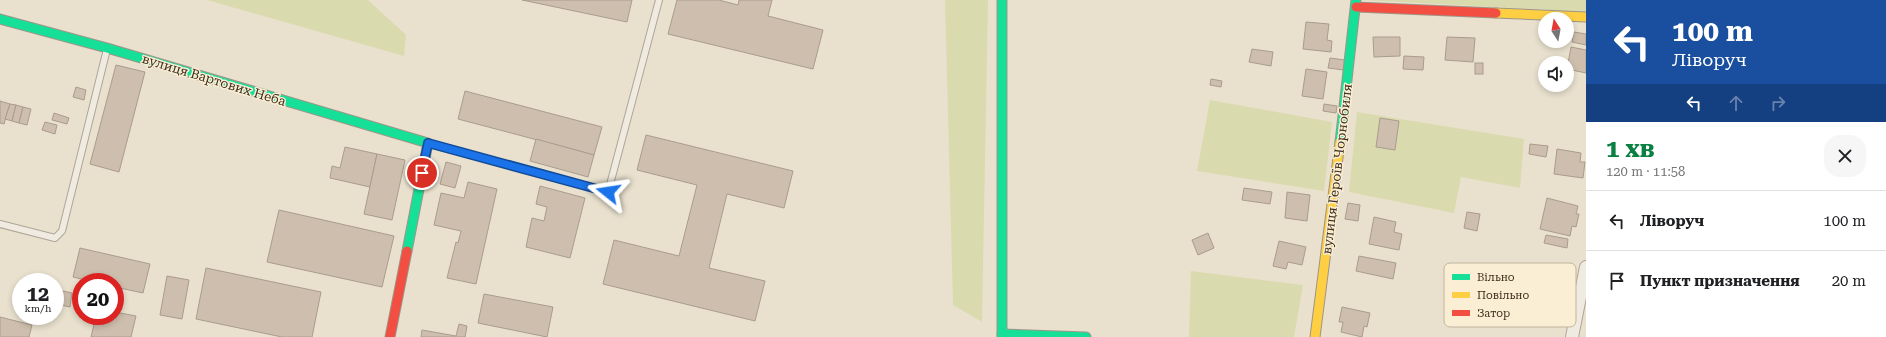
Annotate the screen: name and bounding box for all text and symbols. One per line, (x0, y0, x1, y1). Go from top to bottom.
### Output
north arrow (1538, 12, 1574, 48)
map controls (1538, 12, 1574, 92)
text: 100 m (1672, 15, 1753, 48)
icon: left (1606, 16, 1658, 68)
text: Ліворуч (1672, 49, 1747, 70)
street label: вулиця Вартових Неба (140, 51, 288, 109)
button: sound (1538, 56, 1574, 92)
street label: вулиця Героїв Чорнобиля (1319, 83, 1355, 255)
icon: left (1683, 92, 1705, 114)
icon: ahead (1725, 92, 1747, 114)
icon: right (1767, 92, 1789, 114)
text: 1 хв (1606, 135, 1655, 163)
button: close (1824, 135, 1866, 177)
pin (405, 156, 439, 190)
icon: arrive (411, 162, 433, 184)
text: 120 m · 11:58 (1606, 164, 1685, 179)
position arrow (587, 171, 629, 213)
icon: left (1606, 210, 1628, 232)
text: Ліворуч (1640, 212, 1704, 230)
text: 100 m (1823, 212, 1866, 230)
legend (1444, 263, 1576, 327)
icon: arrive (1606, 270, 1628, 292)
text: Вільно (1477, 271, 1515, 284)
text: Пункт призначення (1640, 272, 1800, 290)
text: 20 m (1832, 272, 1866, 290)
speed limit sign: 20 (72, 273, 124, 325)
text: 12 (27, 282, 49, 306)
text: Повільно (1477, 289, 1530, 302)
text: km/h (25, 303, 51, 314)
text: Затор (1477, 307, 1510, 320)

